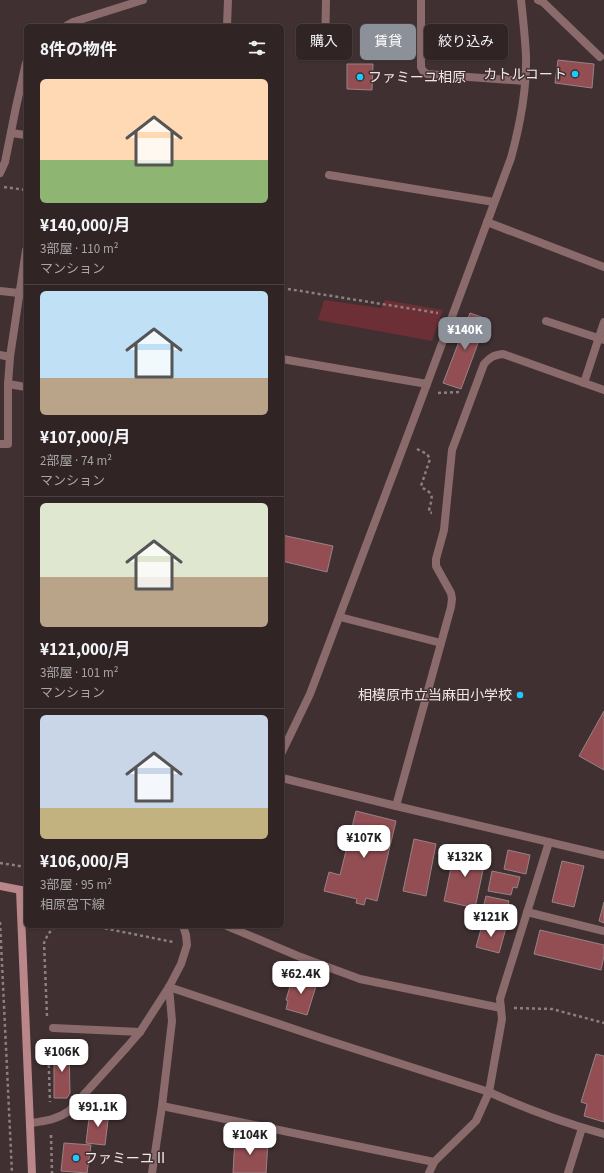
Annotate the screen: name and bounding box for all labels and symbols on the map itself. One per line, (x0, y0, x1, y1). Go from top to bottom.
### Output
place label: カトルコート (483, 65, 567, 85)
place label: ファミーユ相原 (368, 68, 466, 88)
marker: カトルコート (570, 69, 580, 79)
marker: ファミーユ相原 (355, 72, 365, 82)
pin: ¥140K (437, 317, 493, 351)
place label: 相模原市立当麻田小学校 (358, 686, 512, 706)
marker: 相模原市立当麻田小学校 (515, 690, 525, 700)
pin: ¥107K (336, 825, 392, 859)
pin: ¥132K (437, 844, 493, 878)
pin: ¥121K (463, 904, 519, 938)
pin: ¥62.4K (268, 961, 334, 995)
pin: ¥106K (34, 1039, 90, 1073)
pin: ¥91.1K (65, 1094, 131, 1128)
pin: ¥104K (222, 1122, 278, 1156)
place label: ファミーユⅡ (84, 1149, 168, 1169)
marker: ファミーユⅡ (71, 1153, 81, 1163)

